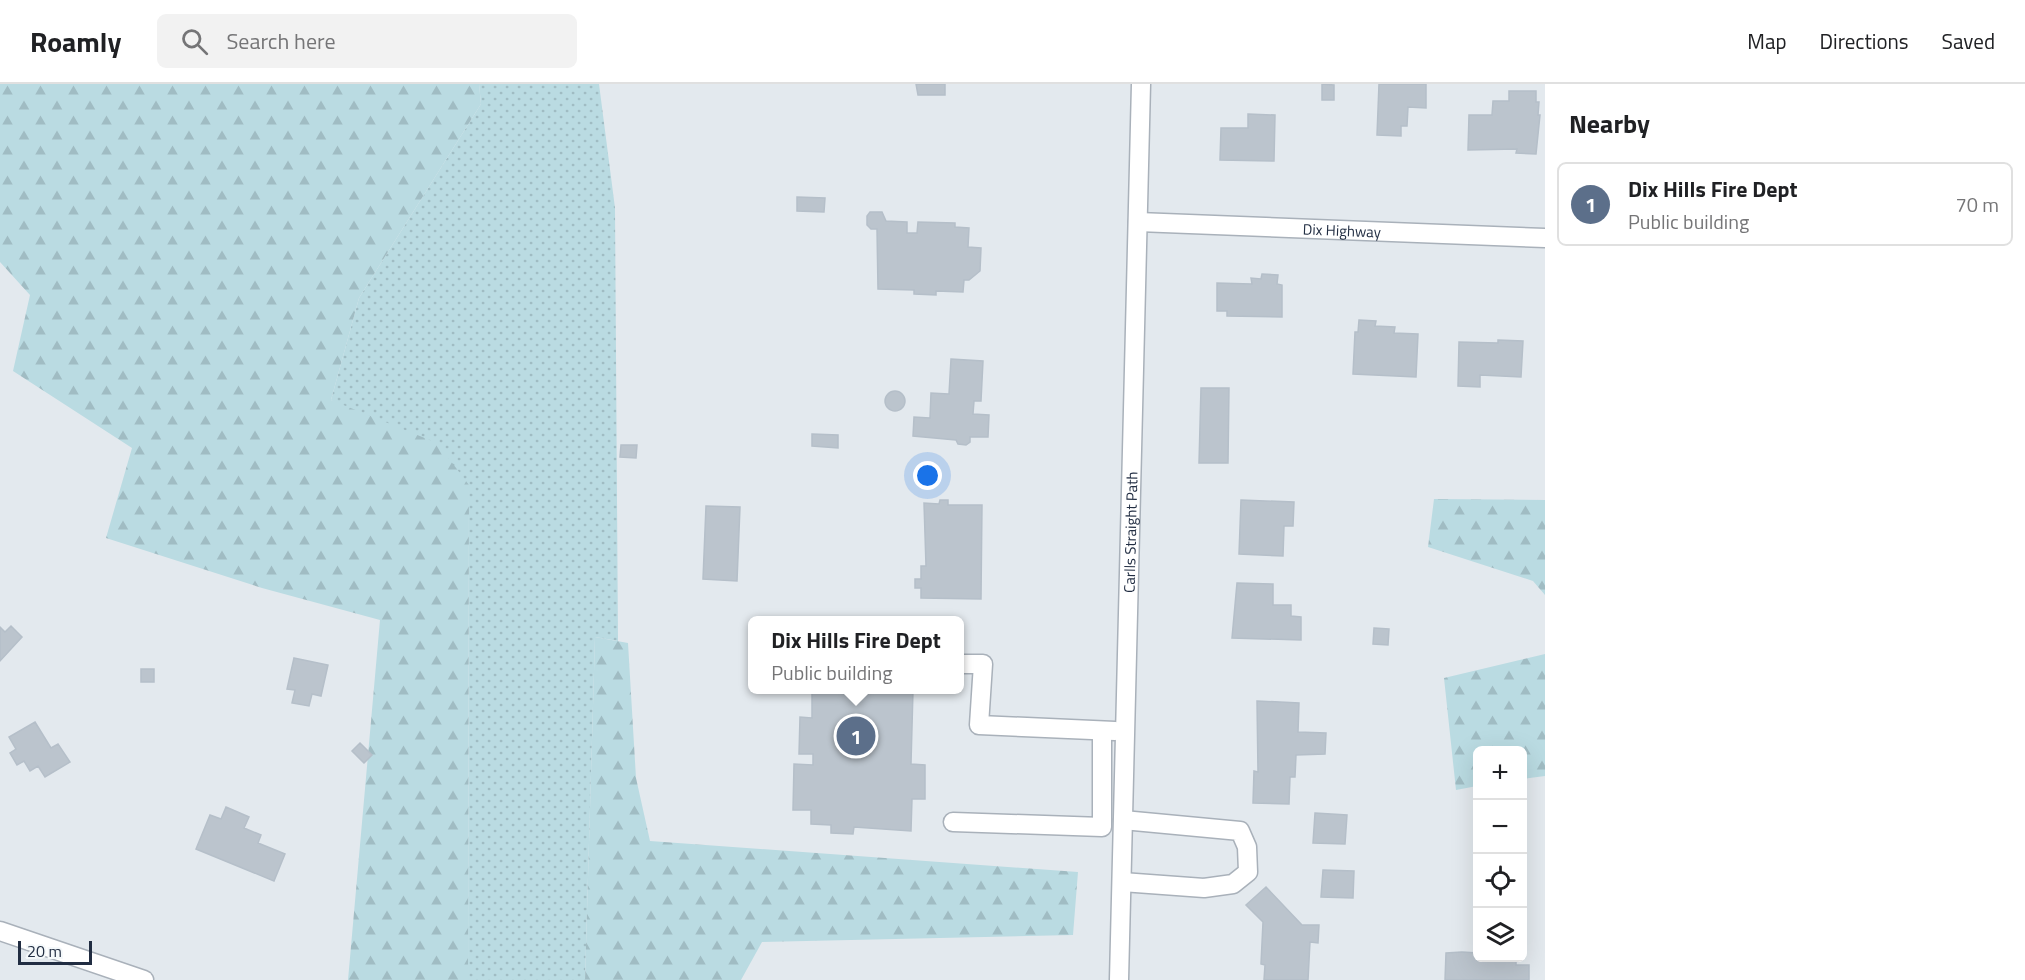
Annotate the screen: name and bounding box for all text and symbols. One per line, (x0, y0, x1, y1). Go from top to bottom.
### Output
search box (157, 14, 577, 68)
text: Roamly (30, 20, 121, 63)
text: Search here (226, 24, 336, 58)
icon: search (178, 25, 211, 58)
text: Map (1747, 25, 1787, 57)
text: Directions (1820, 25, 1909, 57)
text: Saved (1942, 25, 1995, 57)
text: Nearby (1569, 104, 1650, 143)
text: Dix Hills Fire Dept (1628, 172, 1798, 206)
text: 1 (1585, 189, 1596, 220)
text: 70 m (1955, 189, 1999, 220)
text: Public building (1628, 206, 1749, 237)
street label: Dix Highway (1302, 217, 1381, 243)
your location (913, 461, 942, 490)
street label: Carlls Straight Path (1117, 471, 1143, 593)
popup (748, 616, 964, 694)
text: Dix Hills Fire Dept (771, 623, 941, 657)
text: Public building (771, 657, 893, 688)
pin: 1 (836, 714, 876, 758)
map controls (1473, 746, 1527, 962)
button: + (1473, 746, 1527, 800)
button: − (1473, 800, 1527, 854)
button: locate (1473, 854, 1527, 908)
button: layers (1473, 908, 1527, 962)
scale bar (18, 938, 92, 966)
text: 20 m (27, 939, 62, 963)

